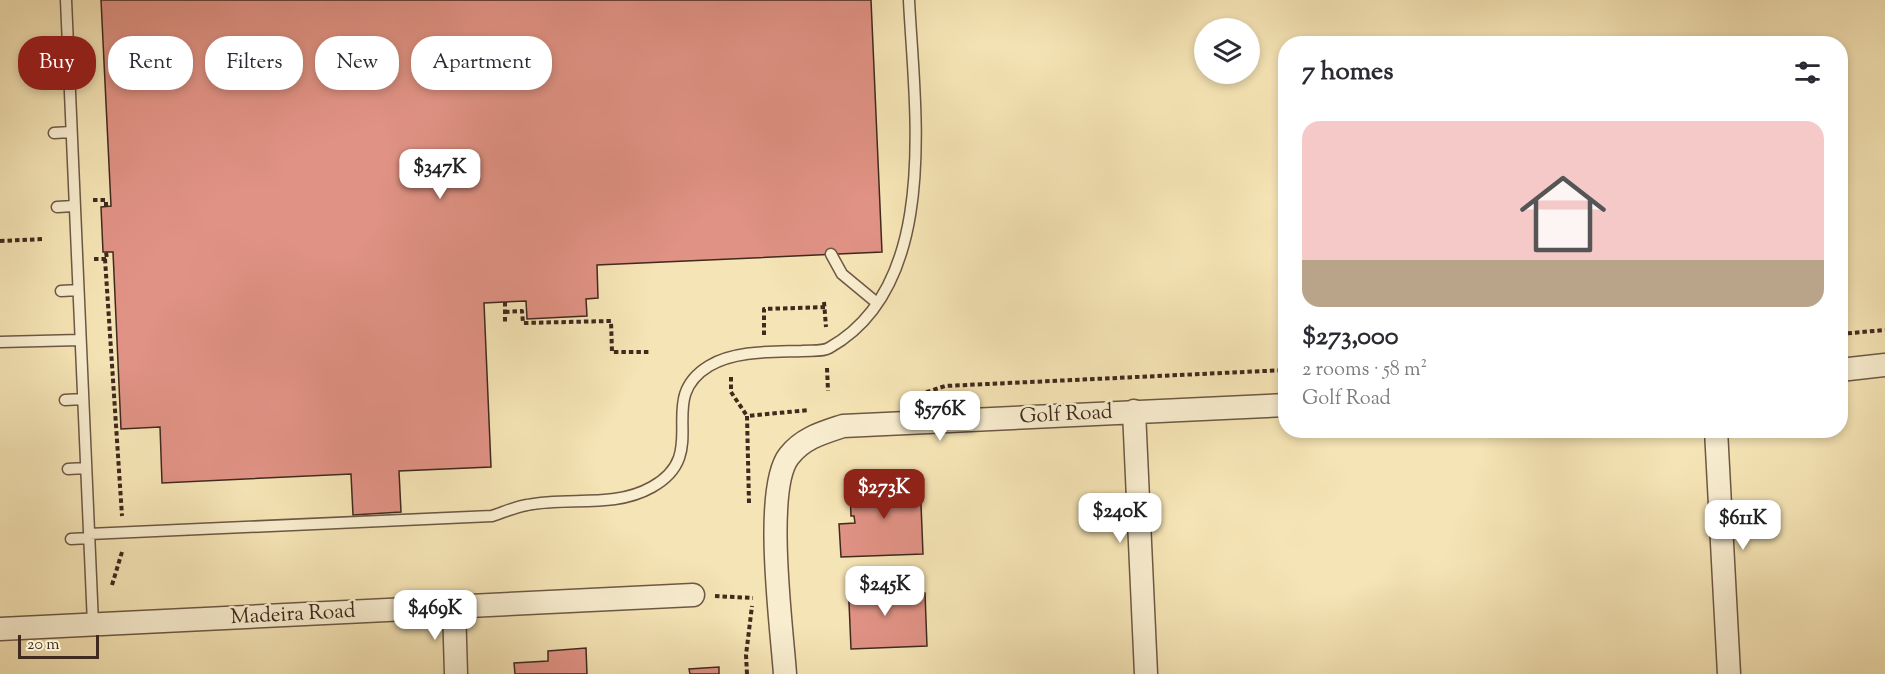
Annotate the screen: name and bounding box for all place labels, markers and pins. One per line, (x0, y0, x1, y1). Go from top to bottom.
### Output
pin: $347K (398, 149, 482, 200)
pin: $576K (898, 391, 982, 442)
pin: $273K (842, 469, 926, 520)
pin: $240K (1078, 493, 1162, 544)
pin: $611K (1701, 500, 1785, 551)
pin: $245K (843, 566, 927, 617)
pin: $469K (393, 590, 477, 641)

